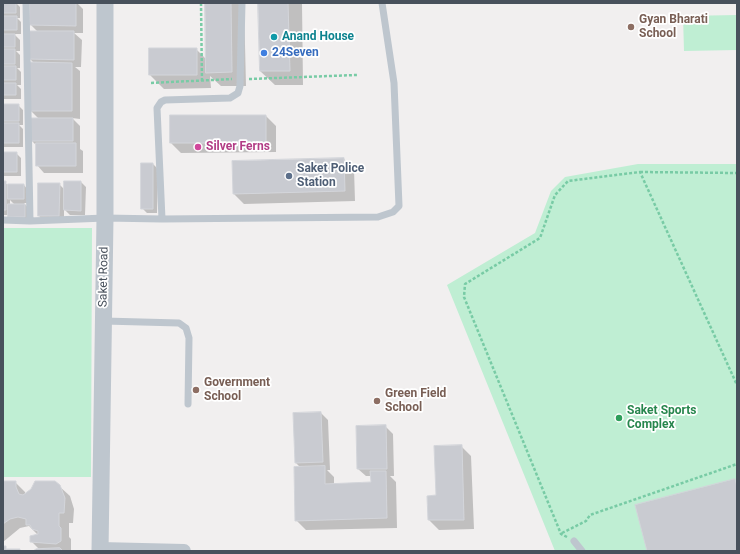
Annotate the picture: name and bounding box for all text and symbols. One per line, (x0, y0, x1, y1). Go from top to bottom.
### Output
place label: Gyan Bharati School (639, 13, 708, 41)
marker: Gyan Bharati School (626, 22, 636, 32)
place label: Anand House (282, 30, 354, 44)
marker: Anand House (269, 32, 279, 42)
place label: 24Seven (272, 46, 319, 60)
marker: 24Seven (259, 48, 269, 58)
place label: Silver Ferns (206, 140, 270, 154)
marker: Silver Ferns (193, 142, 203, 152)
place label: Saket Police Station (297, 162, 364, 190)
marker: Saket Police Station (284, 171, 294, 181)
street label: Saket Road (96, 247, 112, 307)
place label: Government School (204, 376, 270, 404)
marker: Government School (191, 385, 201, 395)
place label: Green Field School (385, 387, 446, 415)
marker: Green Field School (372, 396, 382, 406)
place label: Saket Sports Complex (627, 404, 696, 432)
marker: Saket Sports Complex (614, 413, 624, 423)

